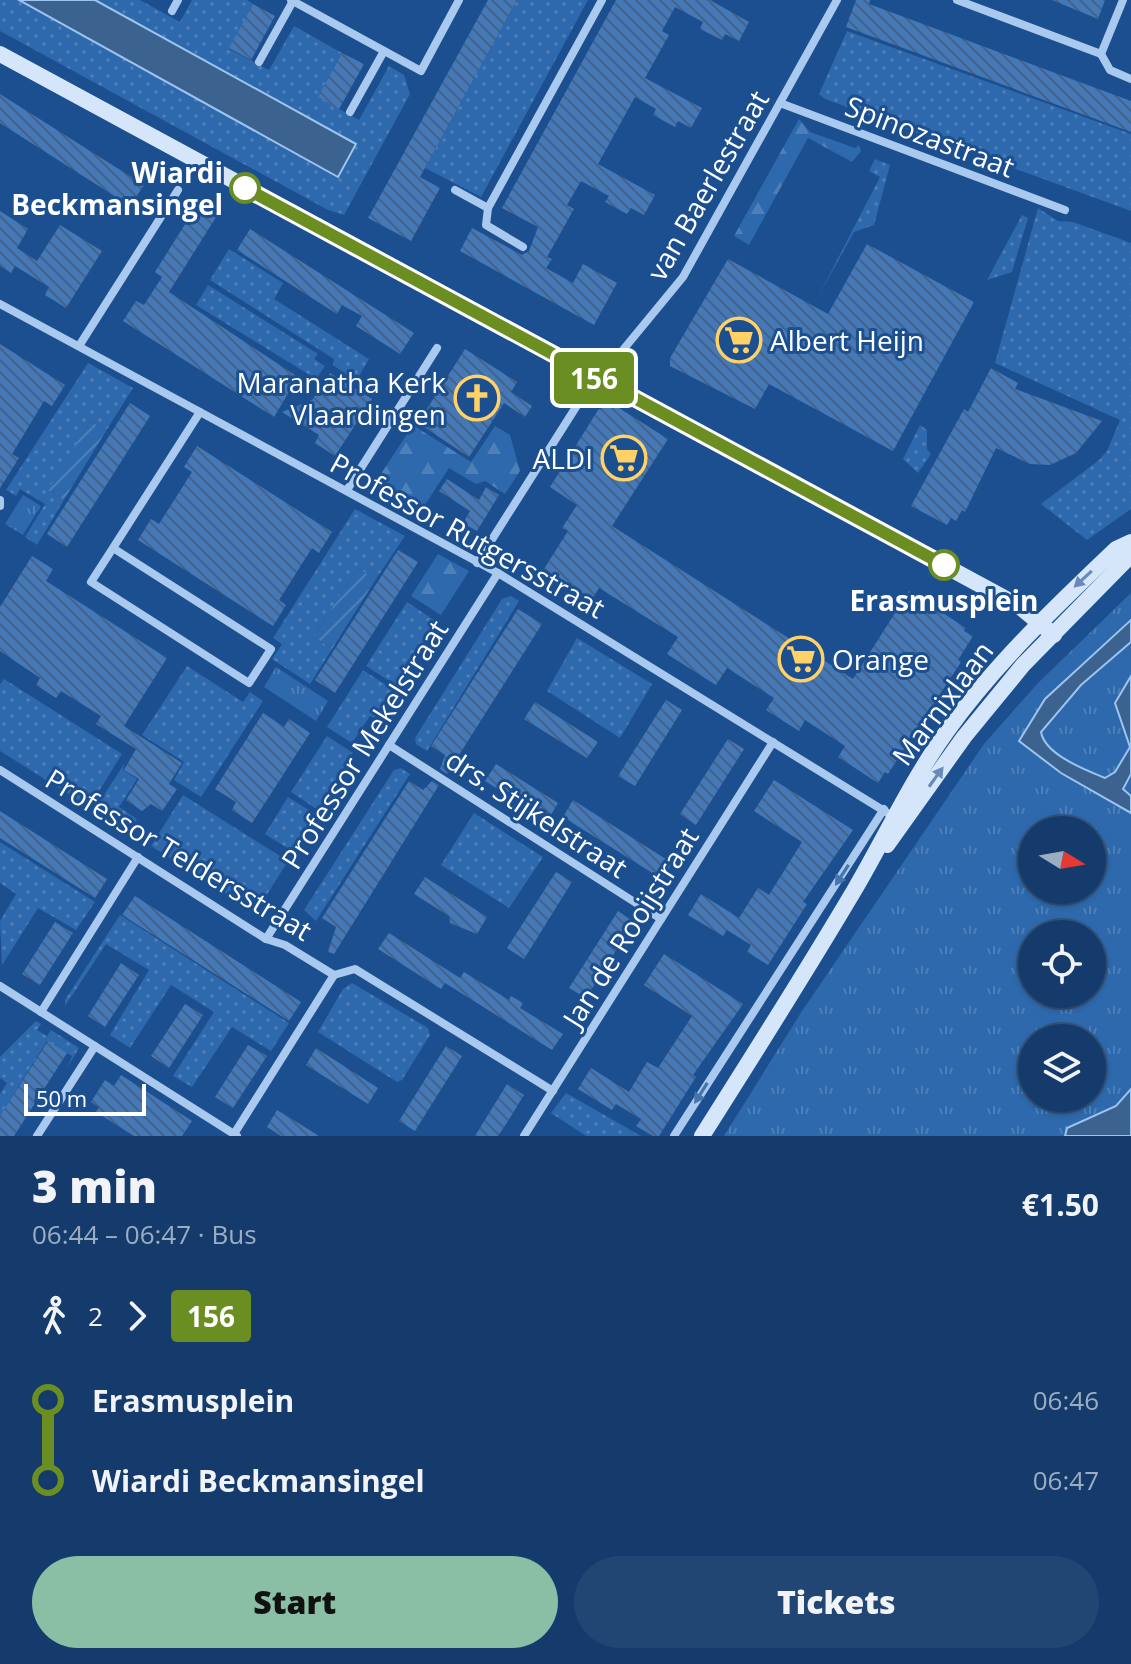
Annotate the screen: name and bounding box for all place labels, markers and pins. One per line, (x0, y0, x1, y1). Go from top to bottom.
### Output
place label: Wiardi Beckmansingel (11, 153, 223, 223)
marker: Wiardi Beckmansingel (230, 173, 260, 203)
supermarket icon: Albert Heijn (715, 316, 763, 364)
place label: Albert Heijn (770, 321, 924, 359)
place label: Maranatha Kerk Vlaardingen (237, 363, 446, 433)
church icon: Maranatha Kerk Vlaardingen (453, 374, 501, 422)
supermarket icon: ALDI (600, 434, 648, 482)
place label: ALDI (533, 439, 593, 477)
marker: Erasmusplein (929, 550, 959, 580)
place label: Erasmusplein (850, 581, 1038, 619)
supermarket icon: Orange (777, 635, 825, 683)
place label: Orange (832, 640, 929, 678)

